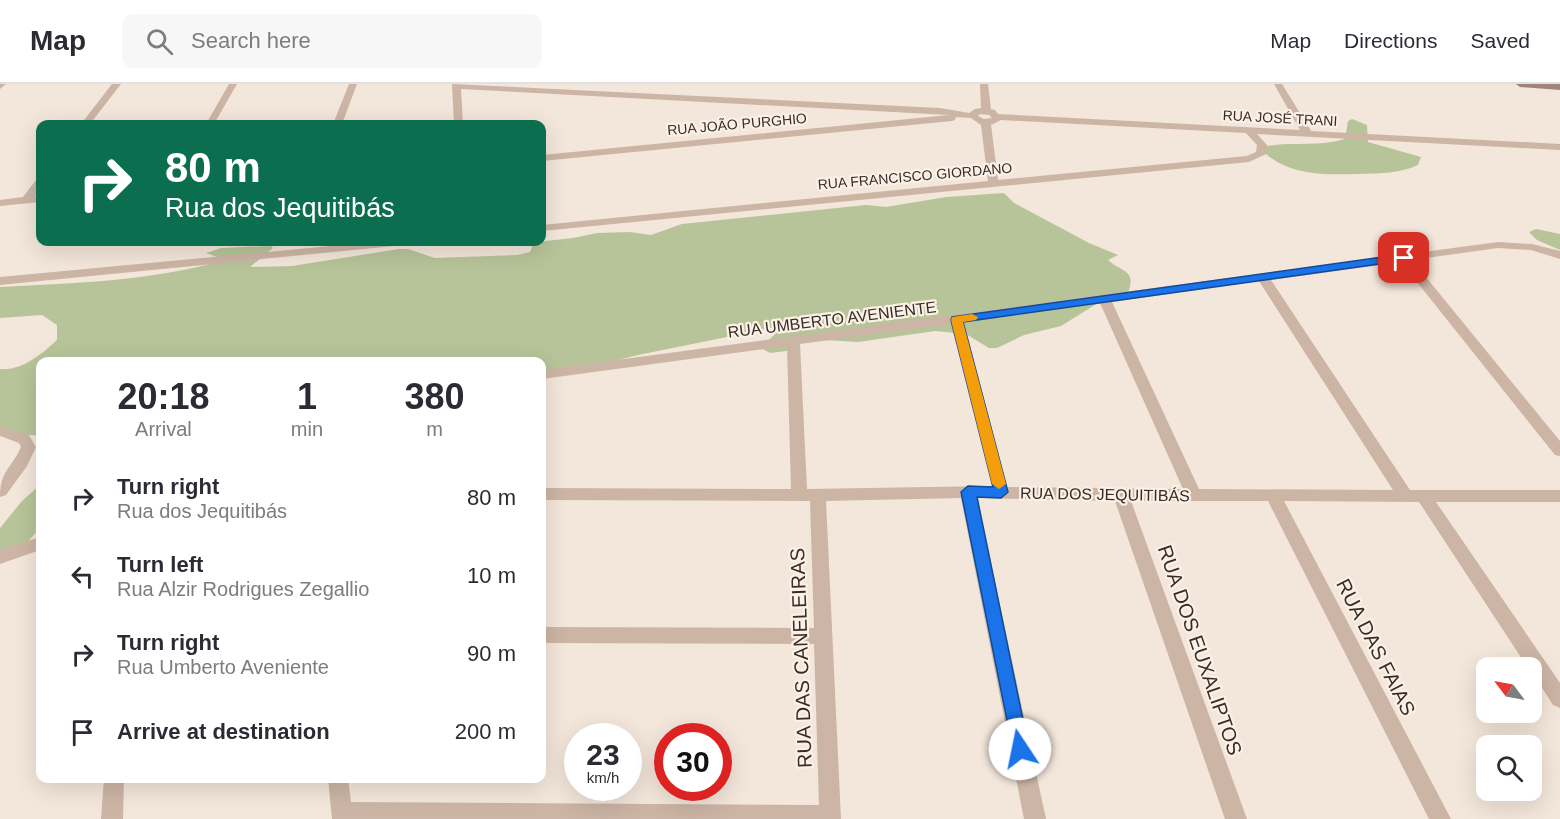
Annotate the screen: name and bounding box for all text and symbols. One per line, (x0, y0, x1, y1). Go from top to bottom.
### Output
search box (122, 14, 542, 68)
text: Map (30, 25, 86, 56)
icon: search (143, 25, 176, 58)
text: Search here (191, 28, 311, 53)
text: Map (1270, 29, 1311, 52)
text: Directions (1344, 29, 1437, 52)
text: Saved (1470, 29, 1530, 52)
street label: RUA JOSÉ TRANI (1222, 107, 1338, 129)
street label: RUA JOÃO PURGHIO (667, 110, 808, 138)
icon: right (66, 144, 144, 222)
text: 80 m (165, 144, 261, 191)
street label: RUA FRANCISCO GIORDANO (817, 160, 1013, 192)
text: Rua dos Jequitibás (165, 193, 395, 223)
pin (1378, 232, 1429, 283)
icon: arrive (1387, 241, 1420, 274)
street label: RUA UMBERTO AVENIENTE (727, 298, 937, 341)
text: 20:18 (117, 376, 209, 417)
text: 1 (297, 376, 317, 417)
text: 380 (404, 376, 465, 417)
text: Arrival (135, 418, 192, 440)
text: min (291, 418, 323, 440)
text: m (426, 418, 443, 440)
text: Turn right (117, 474, 219, 499)
icon: right (66, 482, 99, 515)
street label: RUA DOS JEQUITIBÁS (1020, 484, 1190, 504)
text: 80 m (467, 485, 516, 510)
text: Rua dos Jequitibás (117, 500, 287, 522)
street label: RUA DOS EUXALIPTOS (1154, 542, 1246, 758)
street label: RUA DAS CANELEIRAS (786, 548, 816, 768)
text: Turn left (117, 552, 203, 577)
icon: left (66, 560, 99, 593)
text: 10 m (467, 563, 516, 588)
street label: RUA DAS FAIAS (1332, 575, 1420, 719)
text: Rua Alzir Rodrigues Zegallio (117, 578, 369, 600)
text: Turn right (117, 630, 219, 655)
icon: right (66, 638, 99, 671)
text: 90 m (467, 641, 516, 666)
text: Rua Umberto Aveniente (117, 656, 329, 678)
north arrow (1476, 657, 1542, 723)
map controls (1476, 657, 1542, 801)
icon: arrive (66, 716, 99, 749)
position arrow (988, 717, 1052, 781)
text: Arrive at destination (117, 719, 330, 744)
text: 200 m (455, 719, 516, 744)
speed limit sign: 30 (654, 723, 732, 801)
button: search (1476, 735, 1542, 801)
text: 23 (586, 738, 620, 771)
text: km/h (587, 769, 619, 786)

